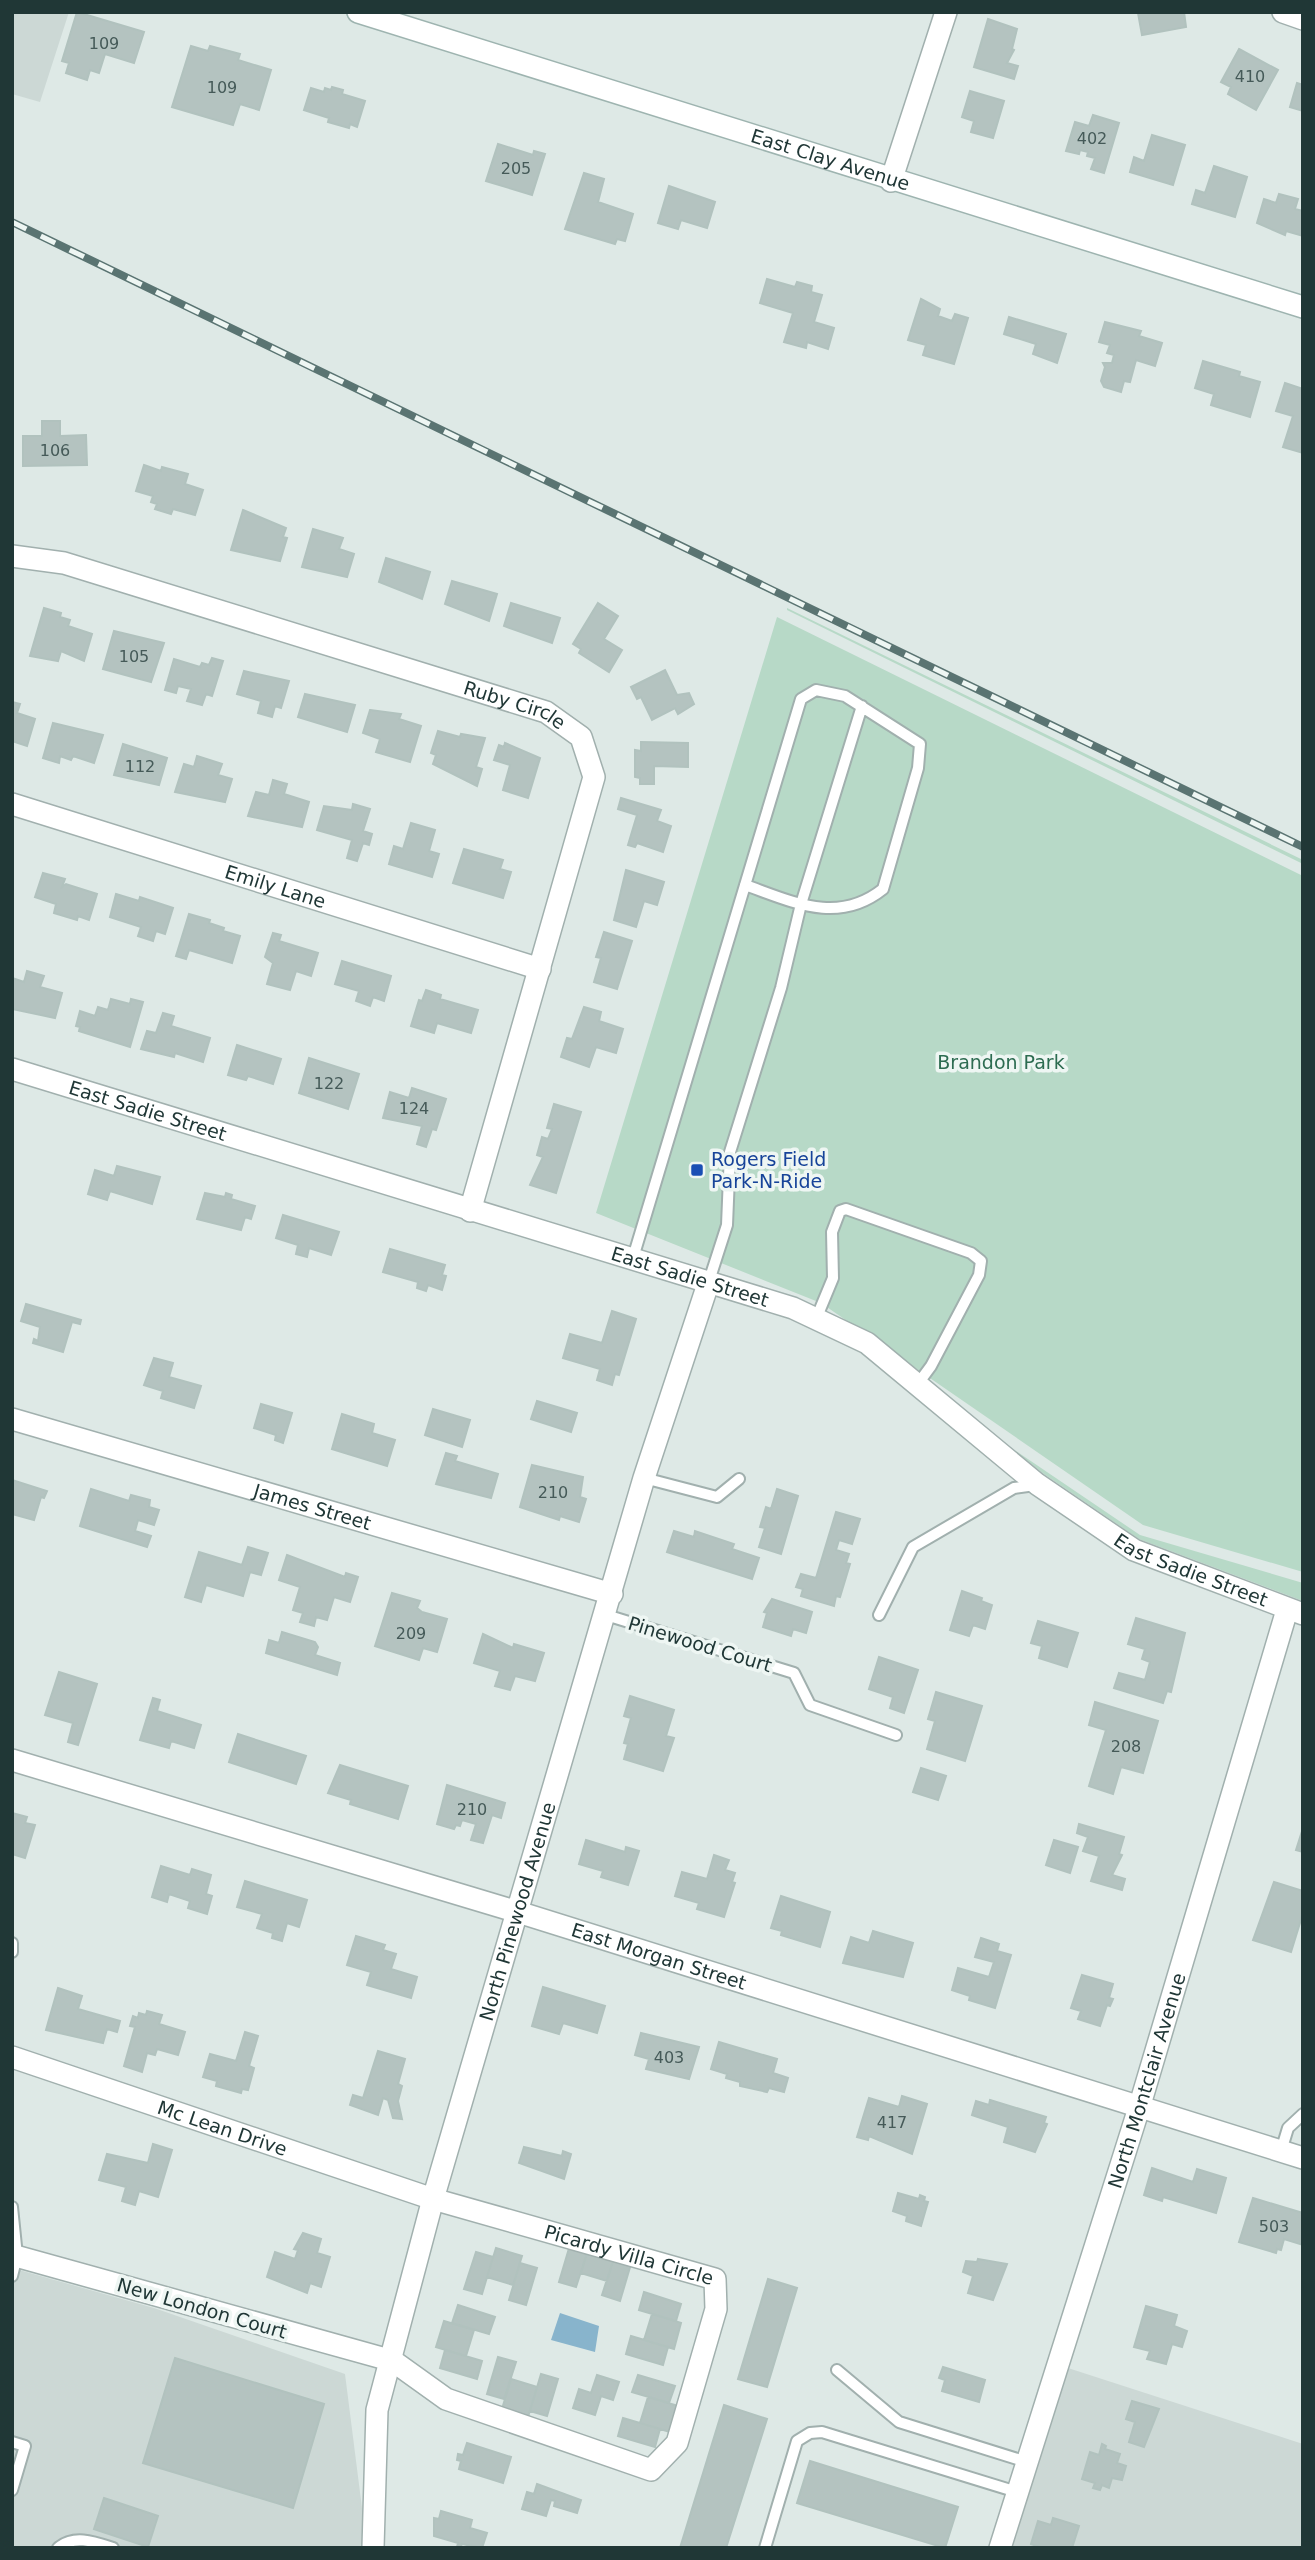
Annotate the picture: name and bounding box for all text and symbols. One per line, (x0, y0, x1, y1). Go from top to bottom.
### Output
house number: 109 (89, 34, 119, 53)
house number: 410 (1235, 67, 1265, 86)
house number: 109 (207, 78, 237, 97)
street label: East Clay Avenue (748, 124, 913, 195)
house number: 402 (1077, 129, 1107, 148)
house number: 205 (501, 159, 531, 178)
house number: 106 (40, 441, 70, 460)
house number: 105 (119, 647, 149, 666)
street label: Ruby Circle (461, 676, 570, 734)
house number: 112 (125, 757, 155, 776)
street label: Emily Lane (222, 860, 329, 912)
park label: Brandon Park (937, 1051, 1065, 1073)
house number: 122 (314, 1074, 344, 1093)
street label: East Sadie Street (66, 1076, 229, 1145)
house number: 124 (399, 1099, 429, 1118)
place label: Rogers Field Park-N-Ride (711, 1148, 826, 1192)
marker: Rogers Field Park-N-Ride (689, 1162, 705, 1178)
street label: East Sadie Street (608, 1242, 771, 1311)
street label: James Street (250, 1479, 374, 1534)
house number: 210 (538, 1483, 568, 1502)
street label: East Sadie Street (1110, 1529, 1271, 1611)
street label: Pinewood Court (625, 1612, 775, 1676)
house number: 209 (396, 1624, 426, 1643)
house number: 208 (1111, 1737, 1141, 1756)
street label: North Pinewood Avenue (475, 1799, 560, 2023)
house number: 210 (457, 1800, 487, 1819)
street label: East Morgan Street (569, 1918, 749, 1994)
street label: North Montclair Avenue (1103, 1970, 1190, 2191)
house number: 403 (654, 2048, 684, 2067)
street label: Mc Lean Drive (155, 2096, 290, 2160)
house number: 417 (877, 2113, 907, 2132)
house number: 503 (1259, 2217, 1289, 2236)
street label: Picardy Villa Circle (542, 2220, 716, 2289)
street label: New London Court (115, 2273, 289, 2343)

